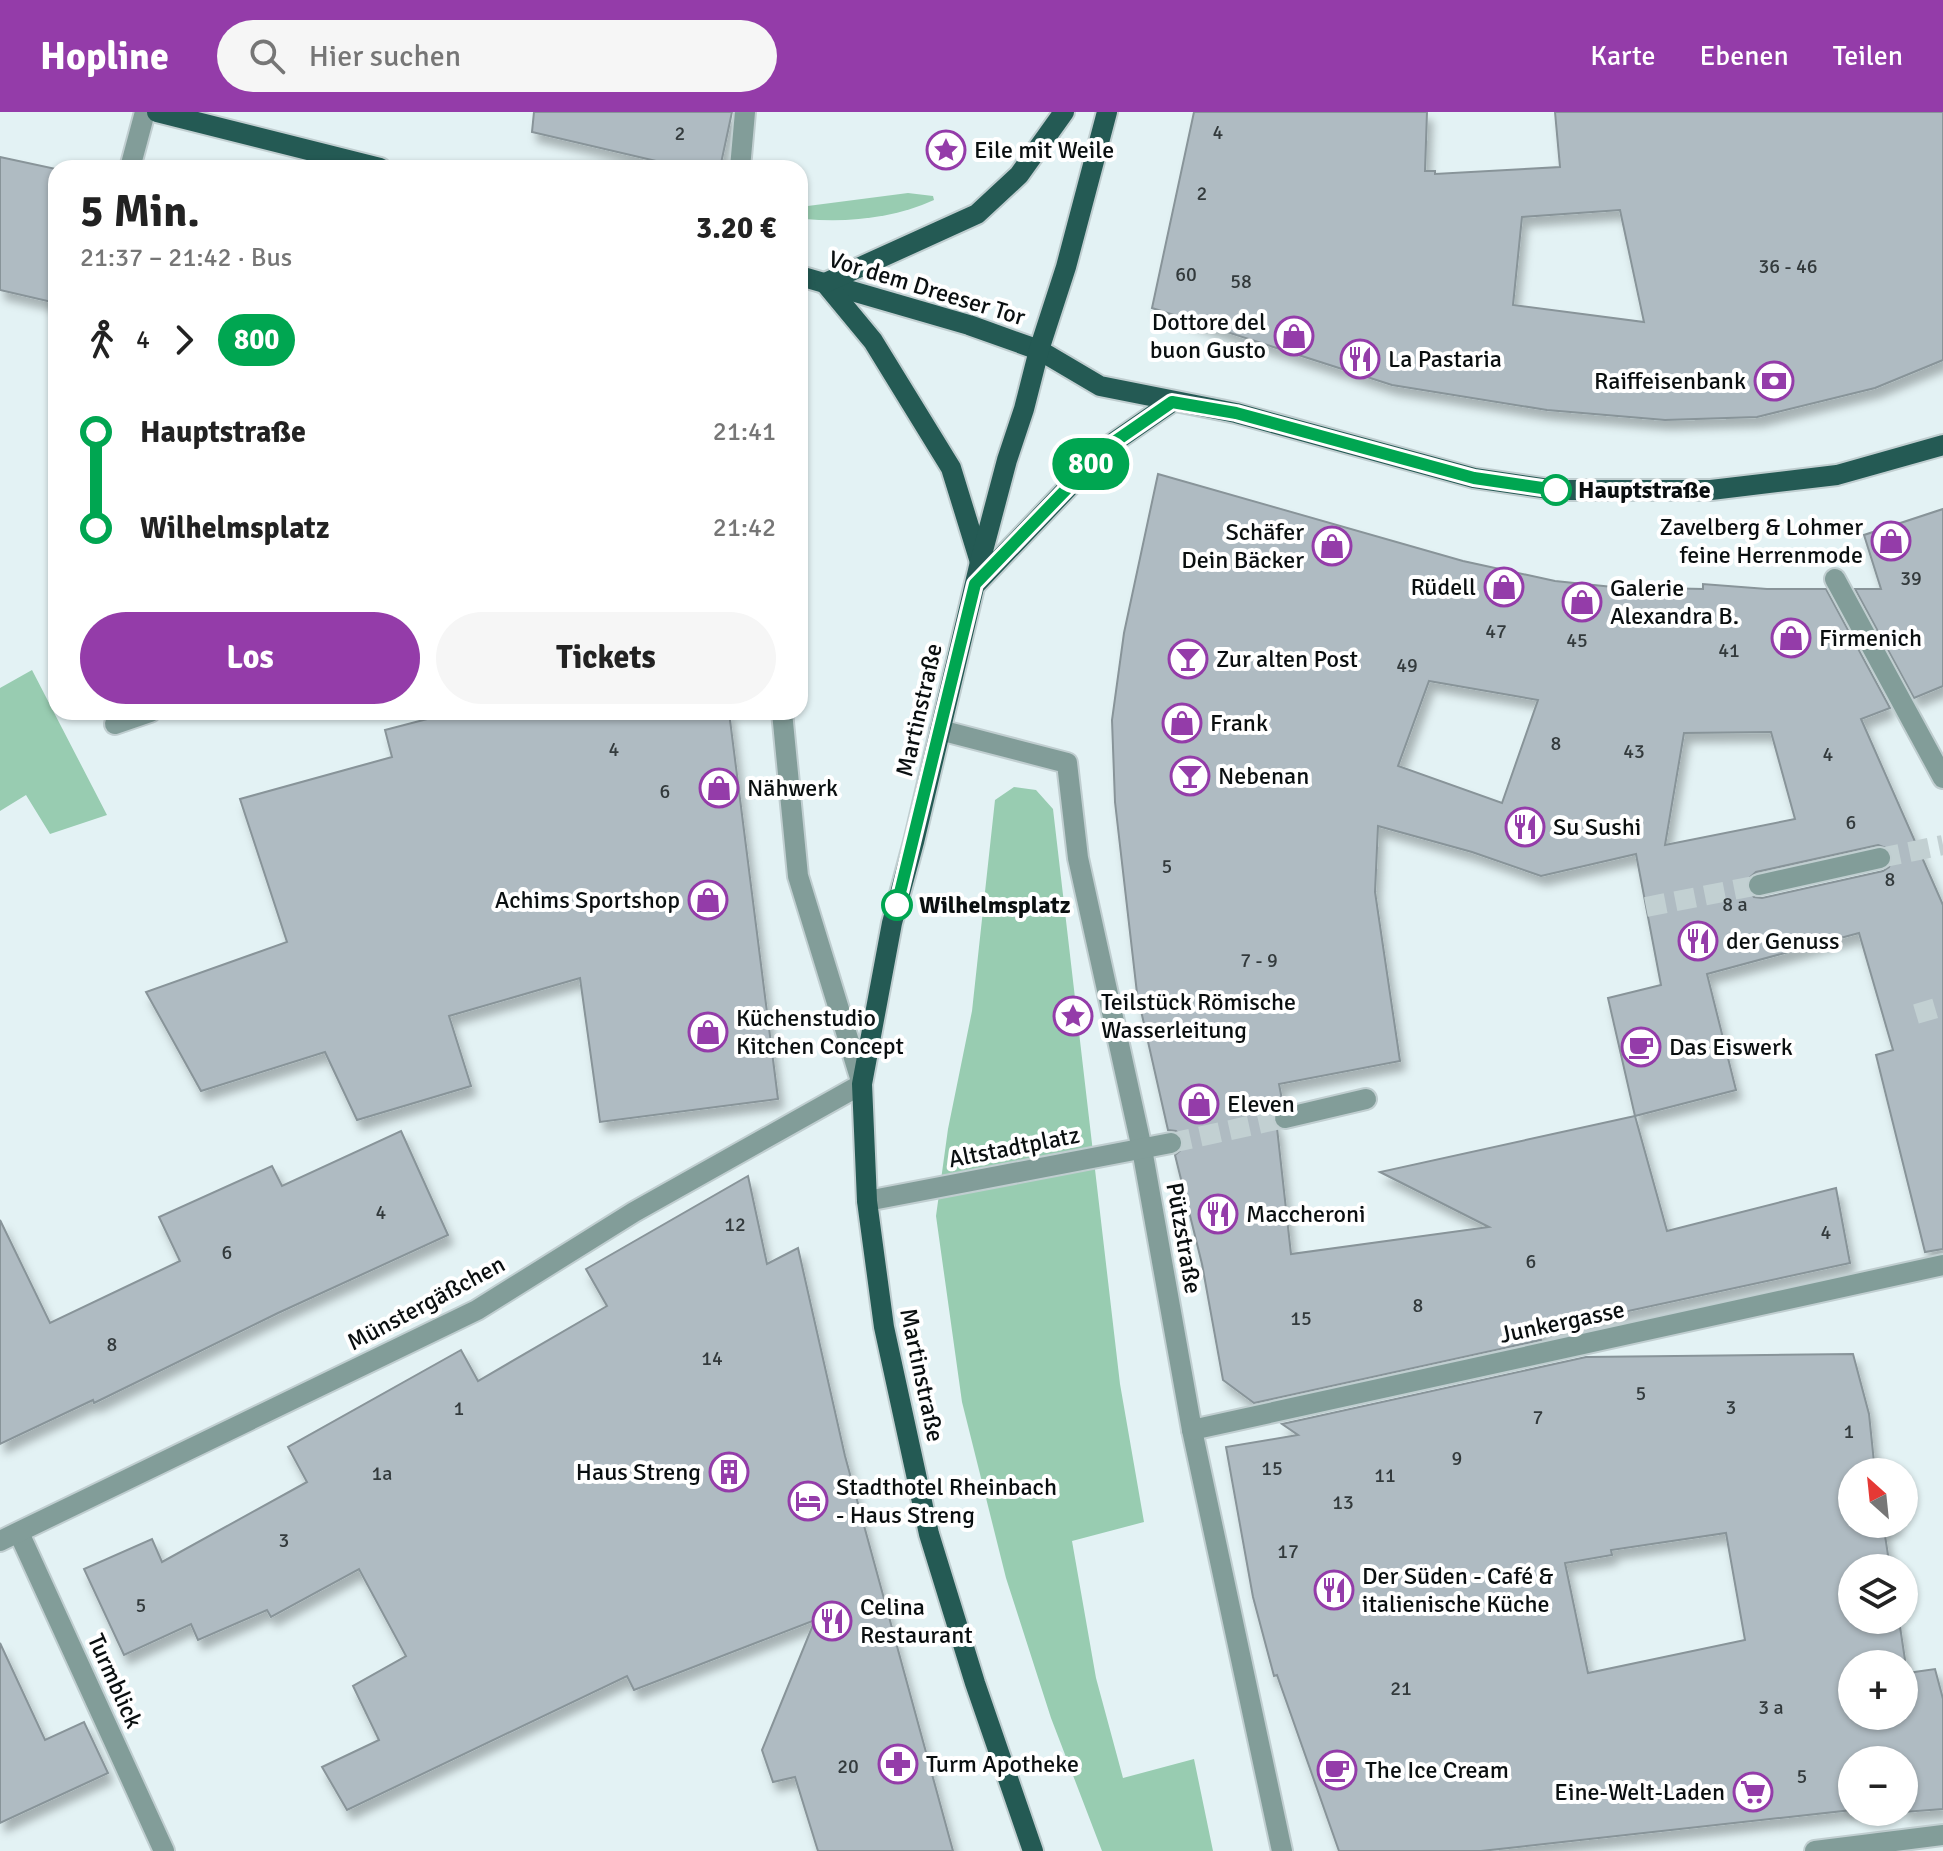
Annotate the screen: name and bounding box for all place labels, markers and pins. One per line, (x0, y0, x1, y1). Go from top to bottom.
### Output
place icon: Eile mit Weile (925, 129, 967, 171)
place label: Eile mit Weile (974, 135, 1114, 165)
place label: Dottore del buon Gusto (1150, 307, 1266, 365)
shop icon: Dottore del buon Gusto (1273, 315, 1315, 357)
restaurant icon: La Pastaria (1339, 338, 1381, 380)
place label: La Pastaria (1388, 344, 1502, 374)
bank icon: Raiffeisenbank (1753, 360, 1795, 402)
place label: Raiffeisenbank (1594, 366, 1746, 396)
marker: Hauptstraße (1541, 475, 1571, 505)
place label: Hauptstraße (1578, 475, 1711, 505)
place label: Zavelberg & Lohmer feine Herrenmode (1660, 512, 1863, 570)
place label: Schäfer Dein Bäcker (1181, 517, 1304, 575)
shop icon: Zavelberg & Lohmer feine Herrenmode (1870, 520, 1912, 562)
shop icon: Schäfer Dein Bäcker (1311, 525, 1353, 567)
shop icon: Rüdell (1483, 566, 1525, 608)
place label: Rüdell (1410, 572, 1476, 602)
place label: Galerie Alexandra B. (1610, 573, 1739, 631)
shop icon: Galerie Alexandra B. (1561, 581, 1603, 623)
shop icon: Firmenich (1770, 617, 1812, 659)
place label: Firmenich (1819, 623, 1922, 653)
bar icon: Zur alten Post (1167, 638, 1209, 680)
place label: Zur alten Post (1216, 644, 1358, 674)
shop icon: Frank (1161, 702, 1203, 744)
place label: Frank (1210, 708, 1268, 738)
bar icon: Nebenan (1169, 755, 1211, 797)
place label: Nebenan (1218, 761, 1309, 791)
shop icon: Nähwerk (698, 767, 740, 809)
place label: Nähwerk (747, 773, 838, 803)
restaurant icon: Su Sushi (1504, 806, 1546, 848)
place label: Su Sushi (1553, 812, 1641, 842)
shop icon: Achims Sportshop (687, 879, 729, 921)
place label: Achims Sportshop (495, 885, 680, 915)
marker: Wilhelmsplatz (882, 890, 912, 920)
place label: Wilhelmsplatz (919, 890, 1071, 920)
restaurant icon: der Genuss (1677, 920, 1719, 962)
place label: der Genuss (1726, 926, 1840, 956)
place label: Teilstück Römische Wasserleitung (1101, 987, 1296, 1045)
place icon: Teilstück Römische Wasserleitung (1052, 995, 1094, 1037)
place label: Küchenstudio Kitchen Concept (736, 1003, 904, 1061)
shop icon: Küchenstudio Kitchen Concept (687, 1011, 729, 1053)
cafe icon: Das Eiswerk (1620, 1026, 1662, 1068)
place label: Das Eiswerk (1669, 1032, 1793, 1062)
shop icon: Eleven (1178, 1083, 1220, 1125)
place label: Eleven (1227, 1089, 1295, 1119)
restaurant icon: Maccheroni (1197, 1193, 1239, 1235)
place label: Maccheroni (1246, 1199, 1365, 1229)
building icon: Haus Streng (708, 1451, 750, 1493)
place label: Haus Streng (576, 1457, 701, 1487)
place label: Stadthotel Rheinbach - Haus Streng (836, 1472, 1057, 1530)
hotel icon: Stadthotel Rheinbach - Haus Streng (787, 1480, 829, 1522)
place label: Der Süden - Café & italienische Küche (1362, 1561, 1554, 1619)
restaurant icon: Der Süden - Café & italienische Küche (1313, 1569, 1355, 1611)
place label: Celina Restaurant (860, 1592, 973, 1650)
restaurant icon: Celina Restaurant (811, 1600, 853, 1642)
pharmacy icon: Turm Apotheke (877, 1743, 919, 1785)
place label: Turm Apotheke (926, 1749, 1079, 1779)
cafe icon: The Ice Cream (1316, 1749, 1358, 1791)
place label: The Ice Cream (1365, 1755, 1509, 1785)
supermarket icon: Eine-Welt-Laden (1732, 1771, 1774, 1813)
place label: Eine-Welt-Laden (1554, 1777, 1725, 1807)

